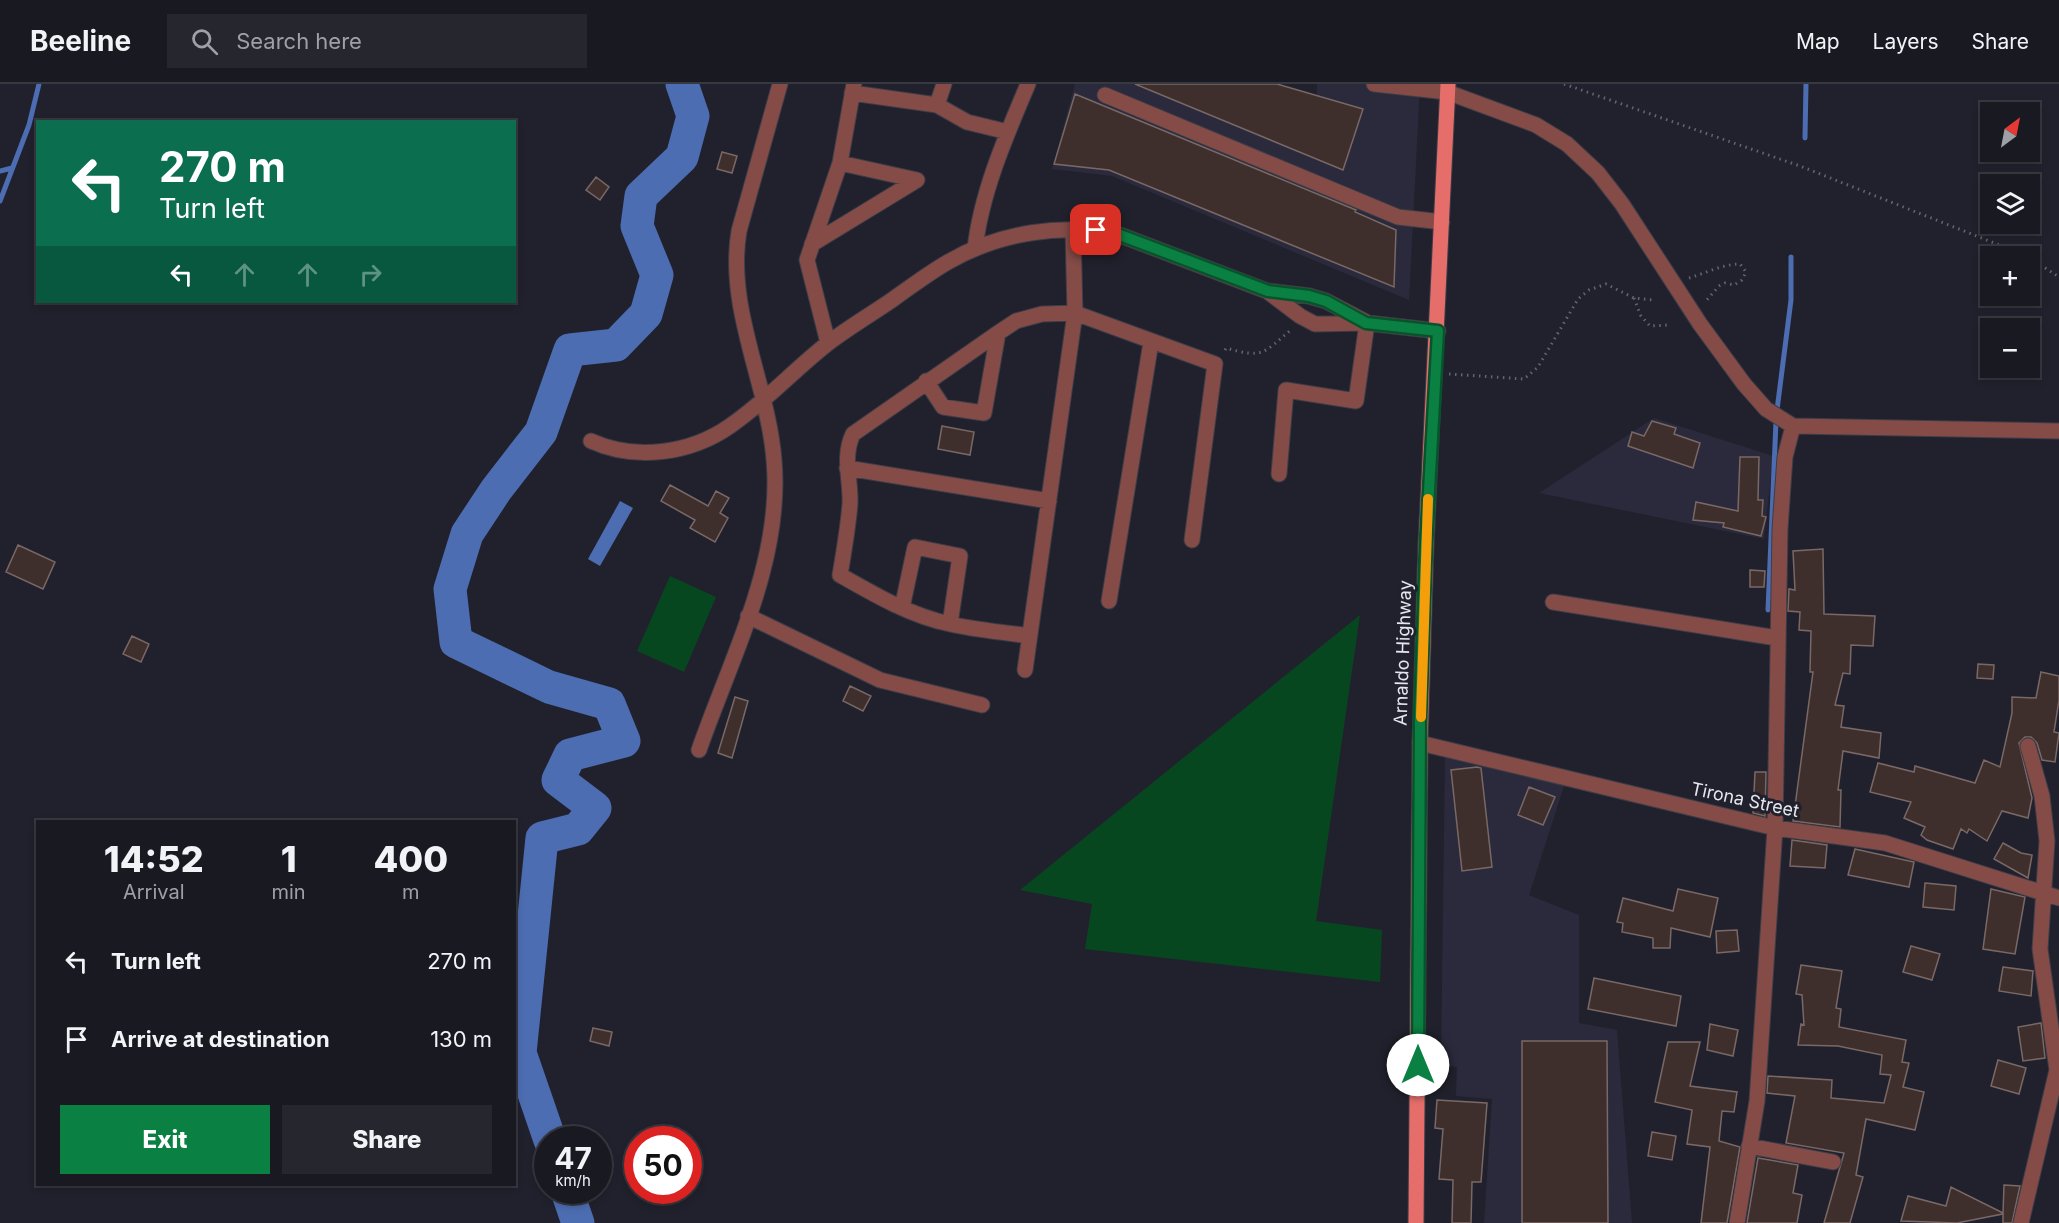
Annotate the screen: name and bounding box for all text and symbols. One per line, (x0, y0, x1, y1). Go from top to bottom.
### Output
search box (167, 14, 587, 68)
text: Beeline (30, 24, 131, 58)
icon: search (188, 25, 221, 58)
text: Search here (236, 28, 362, 54)
text: Map (1796, 29, 1840, 54)
text: Layers (1873, 29, 1939, 54)
text: Share (1972, 29, 2029, 54)
north arrow (1980, 102, 2040, 162)
map controls (1980, 102, 2040, 378)
text: 270 m (159, 141, 286, 192)
icon: left (60, 144, 138, 222)
button: layers (1980, 174, 2040, 234)
text: Turn left (159, 192, 265, 225)
pin (1070, 204, 1121, 255)
icon: arrive (1079, 213, 1112, 246)
button: + (1980, 246, 2040, 306)
icon: left (165, 258, 198, 291)
icon: ahead (228, 258, 261, 291)
icon: ahead (291, 258, 324, 291)
icon: right (354, 258, 387, 291)
button: − (1980, 318, 2040, 378)
street label: Arnaldo Highway (1389, 580, 1416, 726)
street label: Tirona Street (1689, 778, 1801, 821)
text: 14:52 (104, 837, 204, 881)
text: 1 (281, 837, 297, 881)
text: 400 (374, 837, 448, 881)
text: Arrival (123, 880, 185, 904)
text: min (271, 880, 306, 904)
text: m (402, 880, 420, 904)
icon: left (60, 945, 93, 978)
text: Turn left (111, 948, 201, 974)
text: 270 m (427, 948, 492, 974)
icon: arrive (60, 1023, 93, 1056)
text: Arrive at destination (111, 1026, 330, 1052)
text: 130 m (430, 1026, 492, 1052)
position arrow (1386, 1033, 1450, 1097)
button: Exit (60, 1105, 270, 1174)
button: Share (282, 1105, 492, 1174)
speed limit sign: 50 (624, 1126, 702, 1204)
text: 47 (554, 1140, 592, 1176)
text: km/h (555, 1171, 591, 1190)

